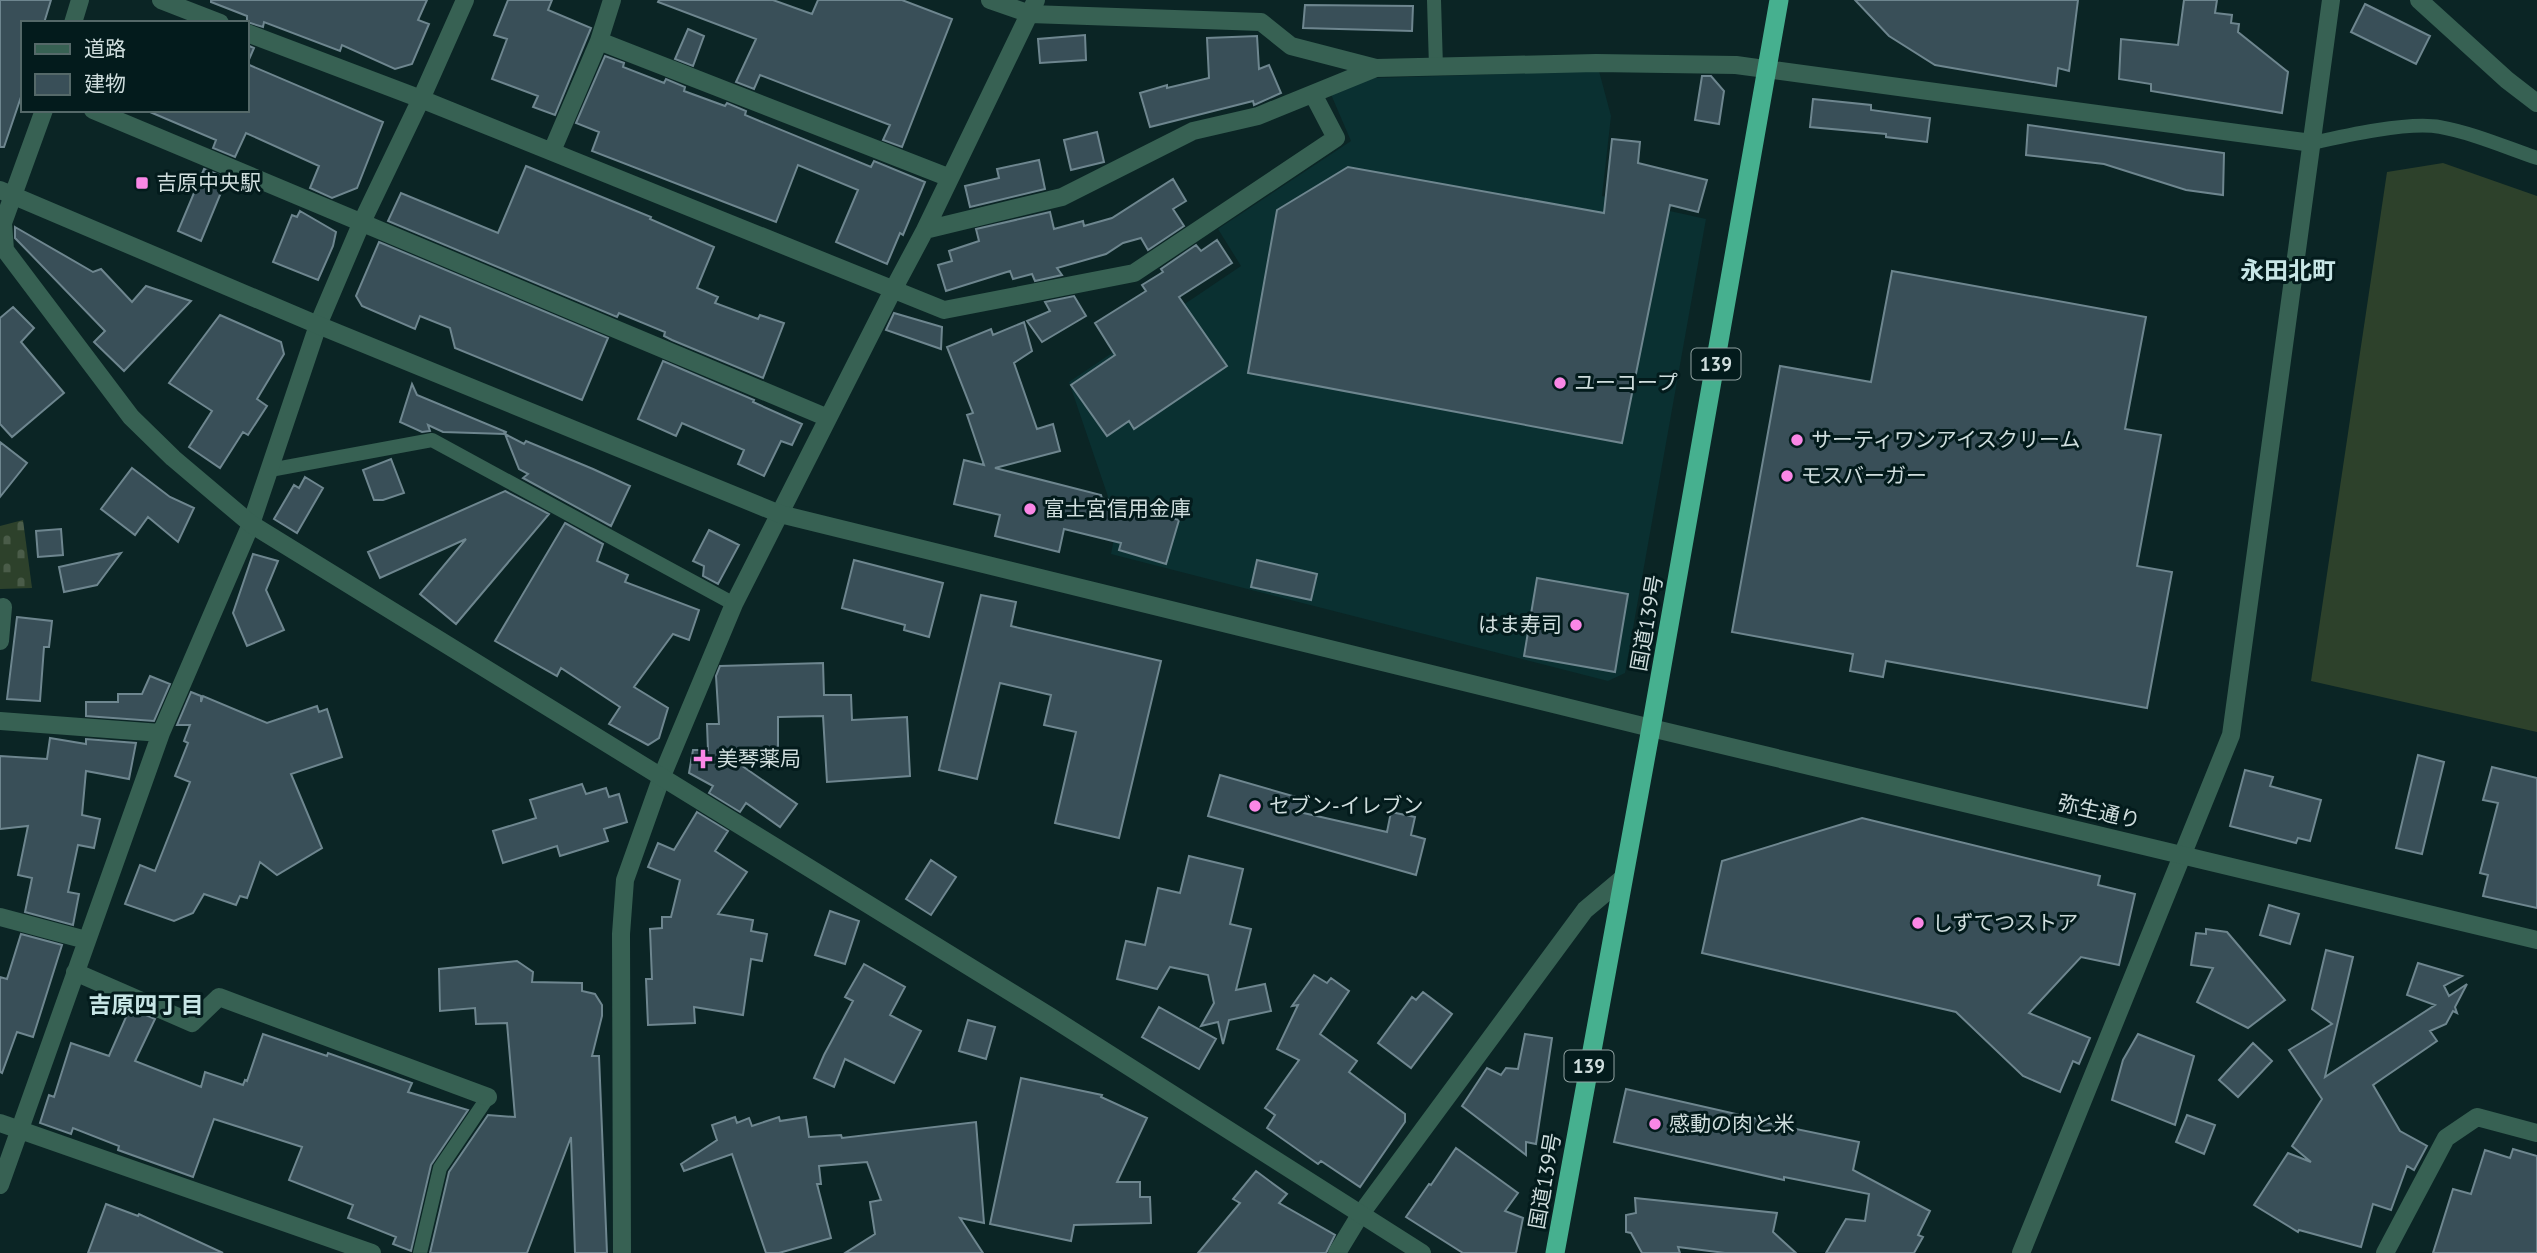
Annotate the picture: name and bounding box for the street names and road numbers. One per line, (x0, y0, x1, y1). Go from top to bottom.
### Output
road number: 139 (1692, 348, 1740, 380)
street label: 国道139号 (1625, 573, 1668, 673)
street label: 弥生通り (2055, 789, 2143, 834)
road number: 139 (1564, 1050, 1614, 1082)
street label: 国道139号 (1523, 1131, 1566, 1231)

